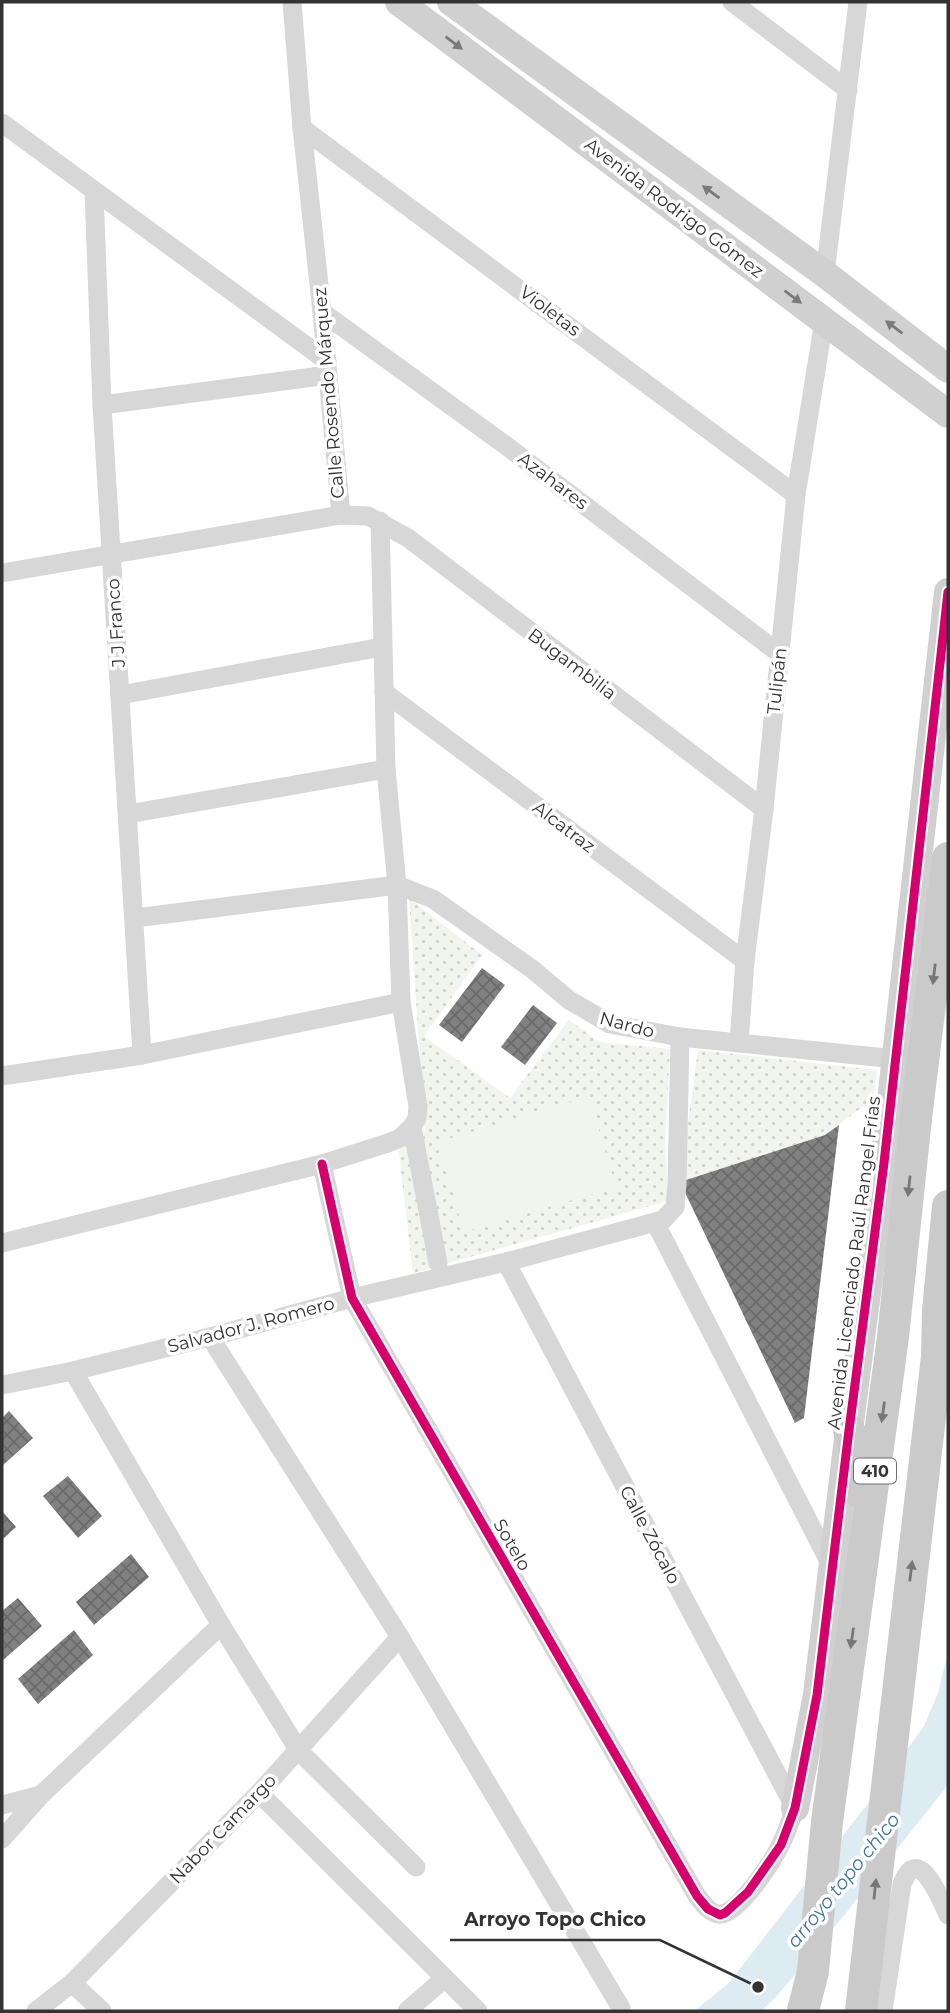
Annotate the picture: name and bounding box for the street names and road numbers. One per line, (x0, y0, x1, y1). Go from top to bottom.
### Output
street label: Avenida Rodrigo Gómez (580, 133, 768, 283)
street label: Violetas (515, 281, 585, 341)
street label: Calle Rosendo Márquez (309, 286, 349, 500)
street label: Azahares (514, 447, 593, 515)
street label: J J Franco (102, 578, 130, 669)
street label: Bugambilia (523, 624, 621, 704)
street label: Tulipán (763, 647, 791, 715)
street label: Alcatraz (529, 797, 599, 857)
street label: Nardo (597, 1007, 657, 1043)
street label: Avenida Licenciado Raúl Rangel Frías (823, 1095, 885, 1431)
street label: Salvador J. Romero (165, 1292, 337, 1358)
road number: 410 (854, 1458, 896, 1484)
street label: Calle Zócalo (615, 1482, 685, 1588)
street label: Sotelo (488, 1515, 536, 1575)
street label: Nabor Camargo (165, 1769, 281, 1889)

